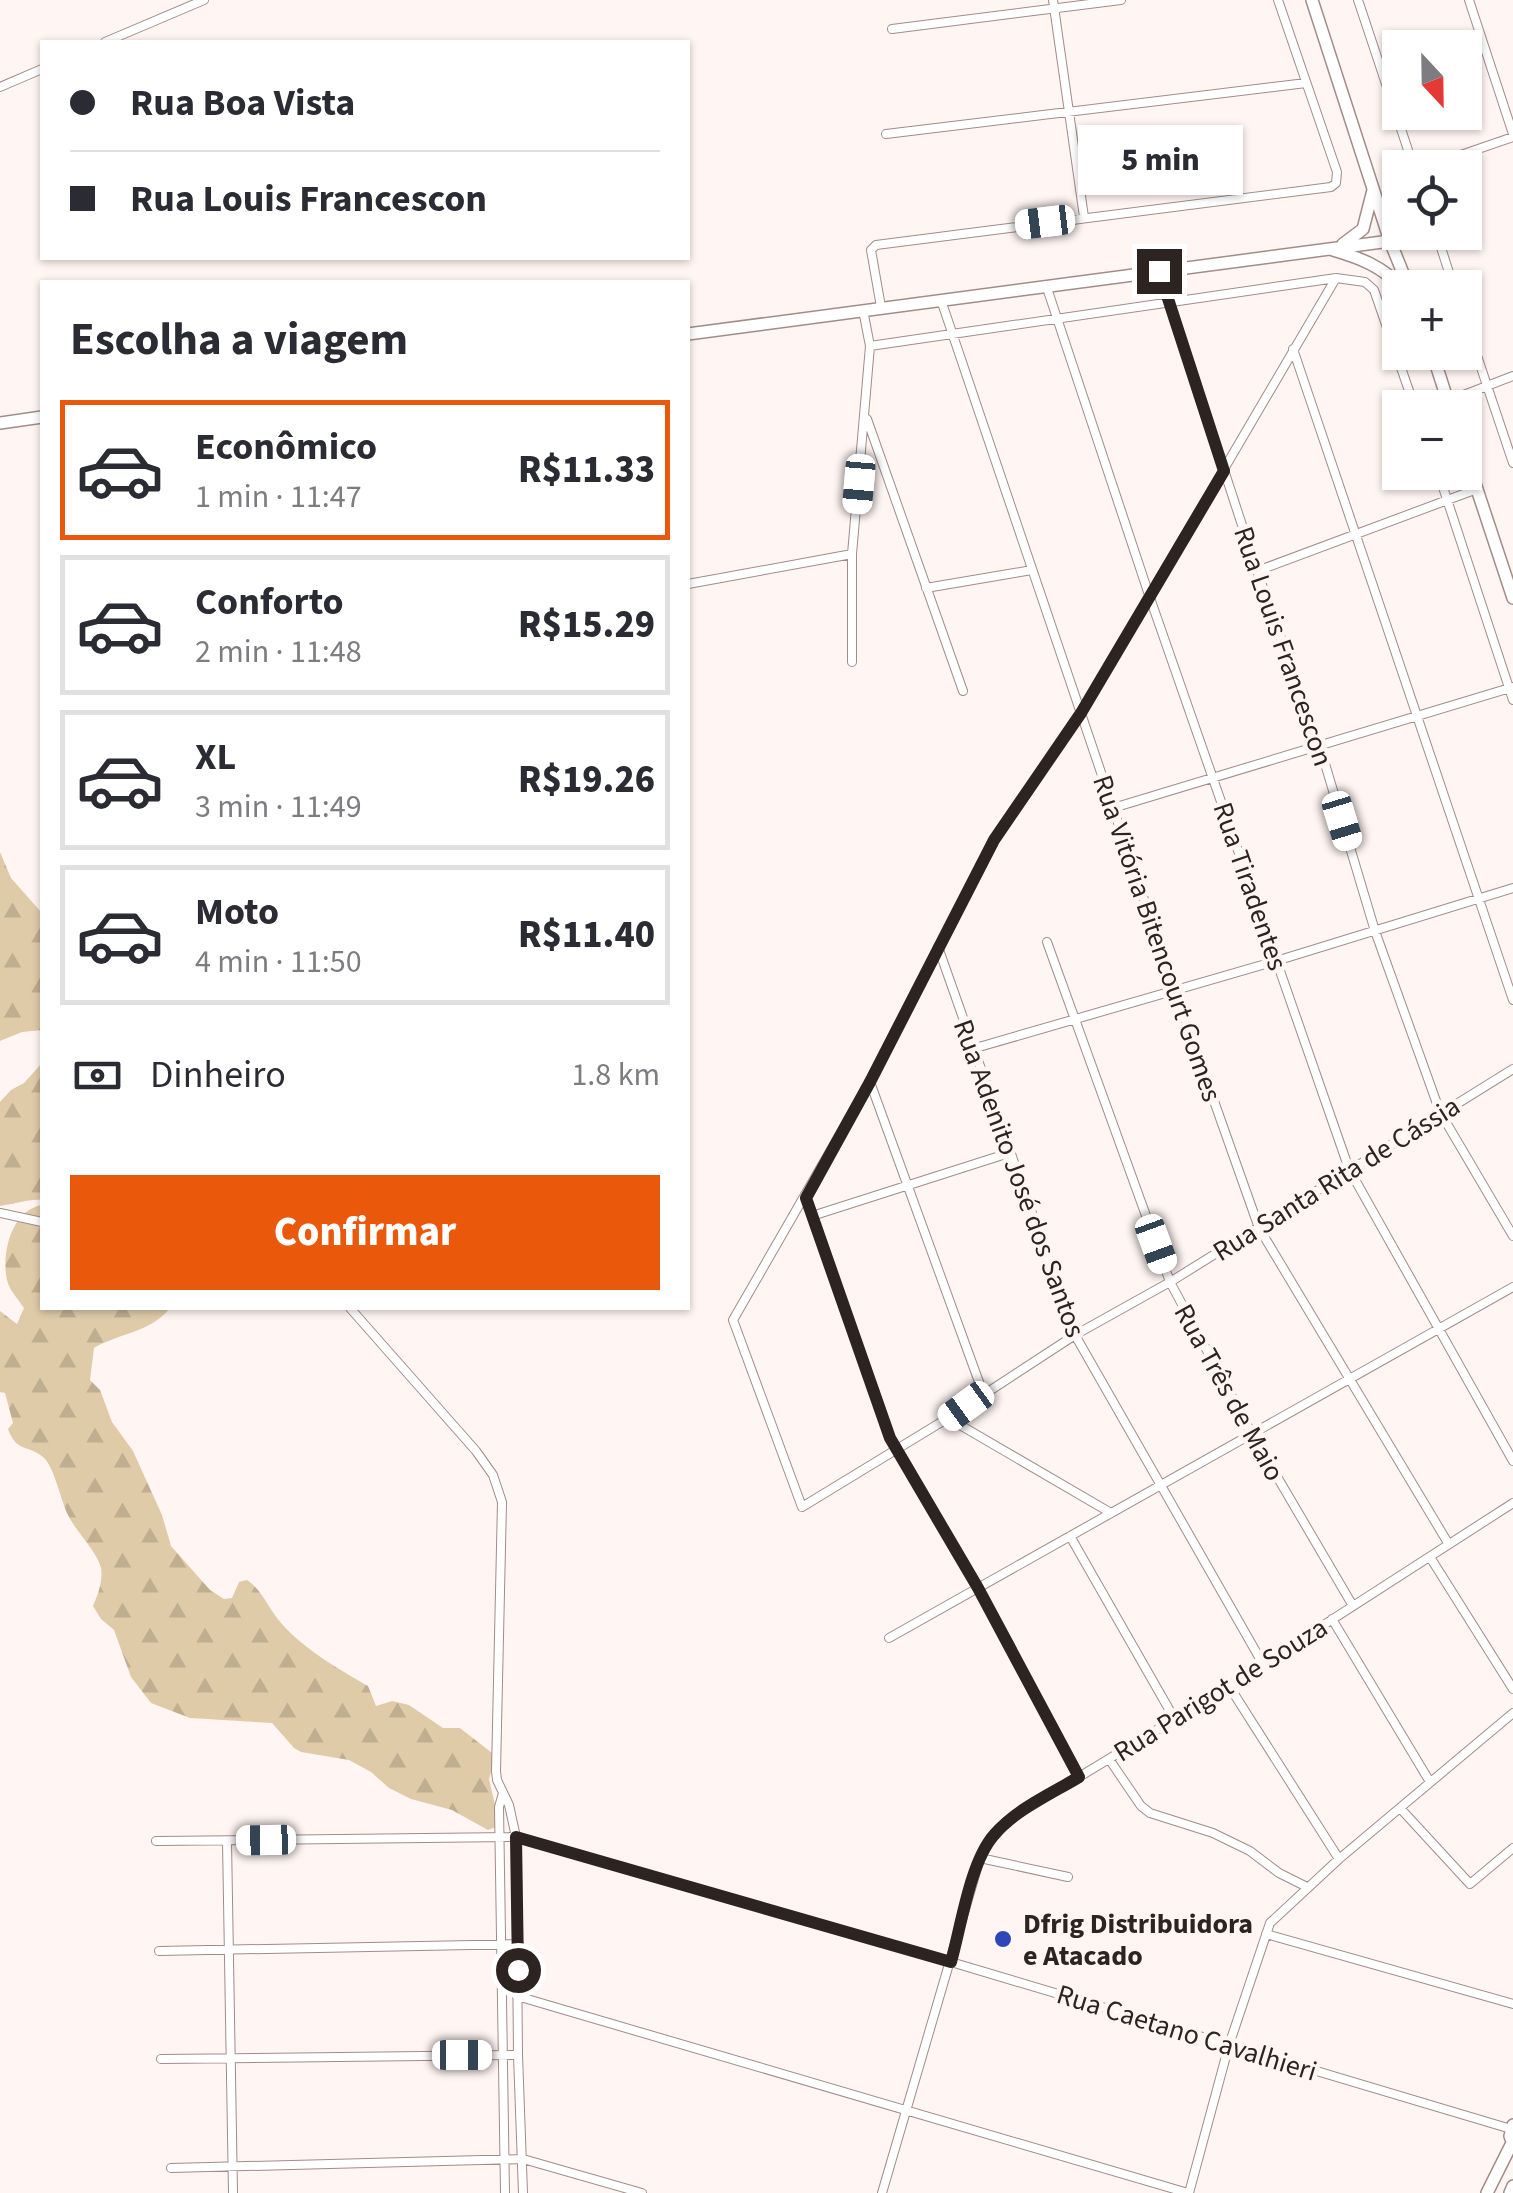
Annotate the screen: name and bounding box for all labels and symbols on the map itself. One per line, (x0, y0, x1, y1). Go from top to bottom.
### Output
north arrow (1382, 30, 1482, 130)
callout: 5 min (1076, 126, 1242, 196)
car (1013, 203, 1077, 241)
route end (1137, 249, 1182, 294)
car (841, 453, 877, 515)
street label: Rua Louis Francescon (1223, 521, 1343, 771)
street label: Rua Vitória Bitencourt Gomes (1082, 770, 1232, 1107)
car (1319, 788, 1365, 854)
street label: Rua Tiradentes (1203, 797, 1298, 976)
street label: Rua Adenito José dos Santos (943, 1014, 1095, 1343)
street label: Rua Santa Rita de Cássia (1205, 1086, 1468, 1271)
car (1132, 1211, 1180, 1277)
street label: Rua Três de Maio (1164, 1297, 1294, 1488)
car (933, 1376, 999, 1436)
street label: Rua Parigot de Souza (1106, 1608, 1335, 1772)
car (236, 1824, 296, 1856)
place label: Dfrig Distribuidora e Atacado (1023, 1904, 1253, 1976)
marker: Dfrig Distribuidora e Atacado (992, 1928, 1014, 1950)
route start (496, 1948, 541, 1993)
street label: Rua Caetano Cavalhieri (1052, 1974, 1322, 2092)
car (432, 2040, 492, 2070)

